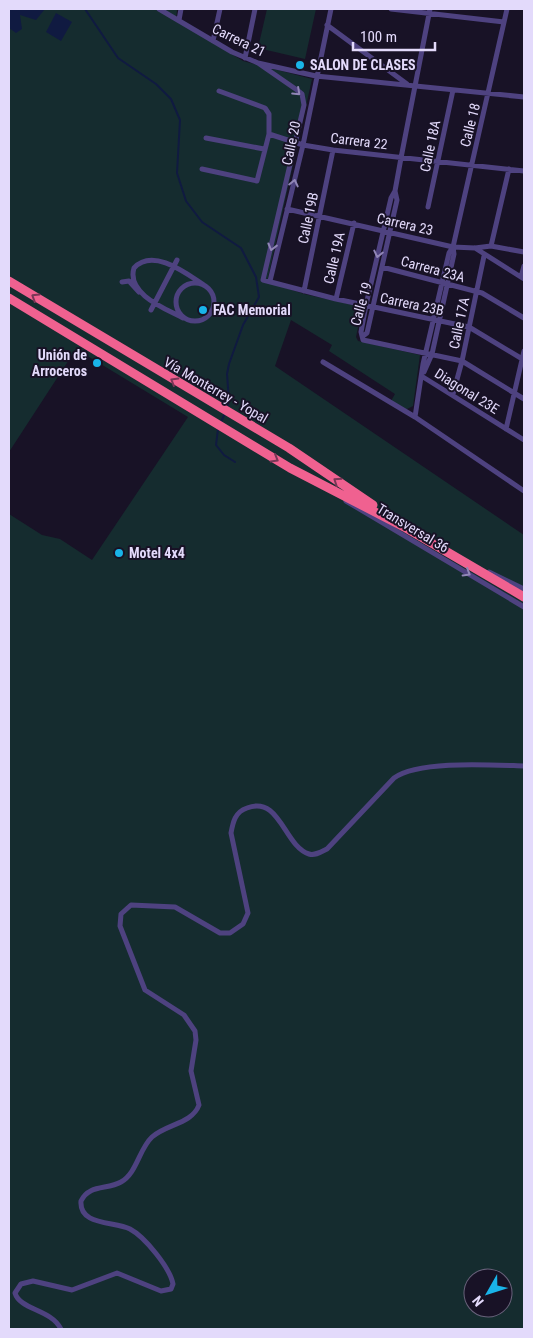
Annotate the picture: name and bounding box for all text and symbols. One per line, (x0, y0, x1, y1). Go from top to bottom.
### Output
street label: Carrera 21 (210, 20, 268, 60)
scale bar (353, 20, 436, 52)
text: 100 m (360, 28, 397, 46)
place label: SALON DE CLASES (310, 57, 416, 73)
marker: SALON DE CLASES (294, 59, 306, 71)
one-way arrow (291, 86, 300, 95)
street label: Calle 18 (457, 101, 483, 149)
street label: Calle 20 (279, 119, 303, 167)
street label: Calle 18A (417, 119, 443, 173)
street label: Carrera 22 (330, 130, 389, 152)
one-way arrow (288, 178, 299, 187)
street label: Calle 19B (295, 191, 321, 245)
street label: Carrera 23 (375, 210, 435, 238)
street label: Calle 19A (320, 231, 348, 285)
one-way arrow (267, 243, 277, 251)
one-way arrow (373, 250, 384, 259)
street label: Carrera 23A (399, 253, 467, 285)
street label: Calle 19 (347, 280, 375, 328)
street label: Carrera 23B (379, 289, 445, 319)
one-way arrow (31, 294, 40, 304)
street label: Calle 17A (446, 296, 472, 350)
place label: FAC Memorial (213, 302, 291, 318)
marker: FAC Memorial (197, 304, 209, 316)
place label: Unión de Arroceros (32, 347, 87, 379)
street label: Vía Monterrey - Yopal (161, 354, 271, 426)
marker: Unión de Arroceros (91, 357, 103, 369)
street label: Diagonal 23E (432, 365, 502, 417)
one-way arrow (170, 378, 179, 388)
one-way arrow (269, 453, 278, 463)
one-way arrow (333, 478, 343, 487)
street label: Transversal 36 (374, 500, 452, 556)
place label: Motel 4x4 (129, 545, 185, 561)
marker: Motel 4x4 (113, 547, 125, 559)
one-way arrow (461, 567, 470, 577)
north arrow (463, 1268, 513, 1318)
text: N (469, 1293, 487, 1310)

